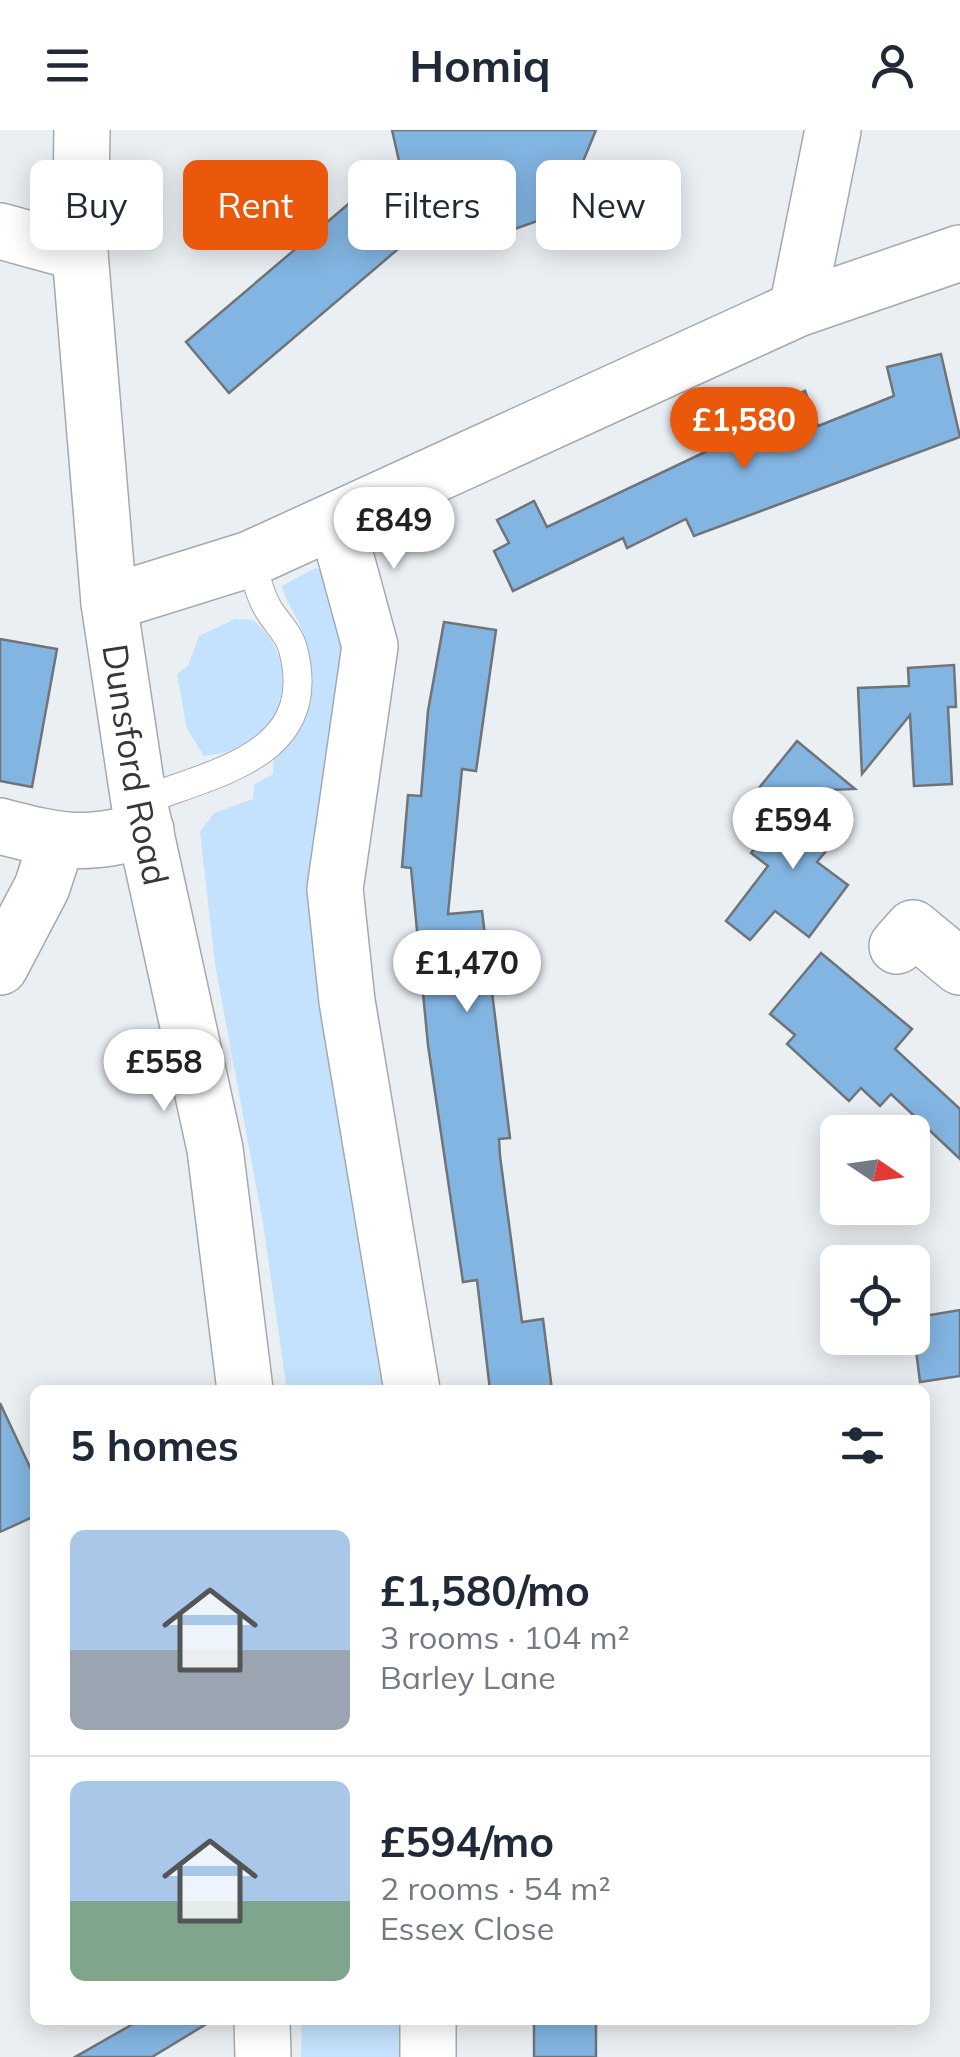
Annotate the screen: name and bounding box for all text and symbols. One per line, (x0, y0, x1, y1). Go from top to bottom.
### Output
text: Homiq (409, 37, 551, 93)
icon: menu (40, 38, 95, 93)
icon: person (865, 38, 920, 93)
chip: Buy (30, 160, 163, 250)
chip: Rent (183, 160, 328, 250)
chip: Filters (348, 160, 516, 250)
chip: New (536, 160, 681, 250)
pin: £1,580 (663, 387, 825, 472)
text: £1,580 (692, 399, 796, 439)
pin: £849 (335, 487, 453, 572)
text: £849 (356, 499, 432, 539)
street label: Dunsford Road (93, 641, 179, 889)
pin: £594 (734, 787, 852, 872)
text: £594 (755, 799, 831, 839)
pin: £1,470 (386, 930, 548, 1015)
text: £1,470 (415, 942, 519, 982)
pin: £558 (105, 1029, 223, 1114)
text: £558 (126, 1041, 202, 1081)
north arrow (820, 1115, 930, 1225)
map controls (820, 1115, 930, 1355)
button: locate (820, 1245, 930, 1355)
icon: filters (835, 1418, 890, 1473)
text: 5 homes (70, 1419, 239, 1472)
text: £1,580/mo (380, 1564, 590, 1617)
icon: home (150, 1570, 270, 1690)
text: 3 rooms · 104 m² (380, 1617, 630, 1657)
text: Barley Lane (380, 1657, 556, 1697)
text: £594/mo (380, 1815, 554, 1868)
icon: home (150, 1821, 270, 1941)
text: 2 rooms · 54 m² (380, 1868, 611, 1908)
text: Essex Close (380, 1908, 554, 1948)

